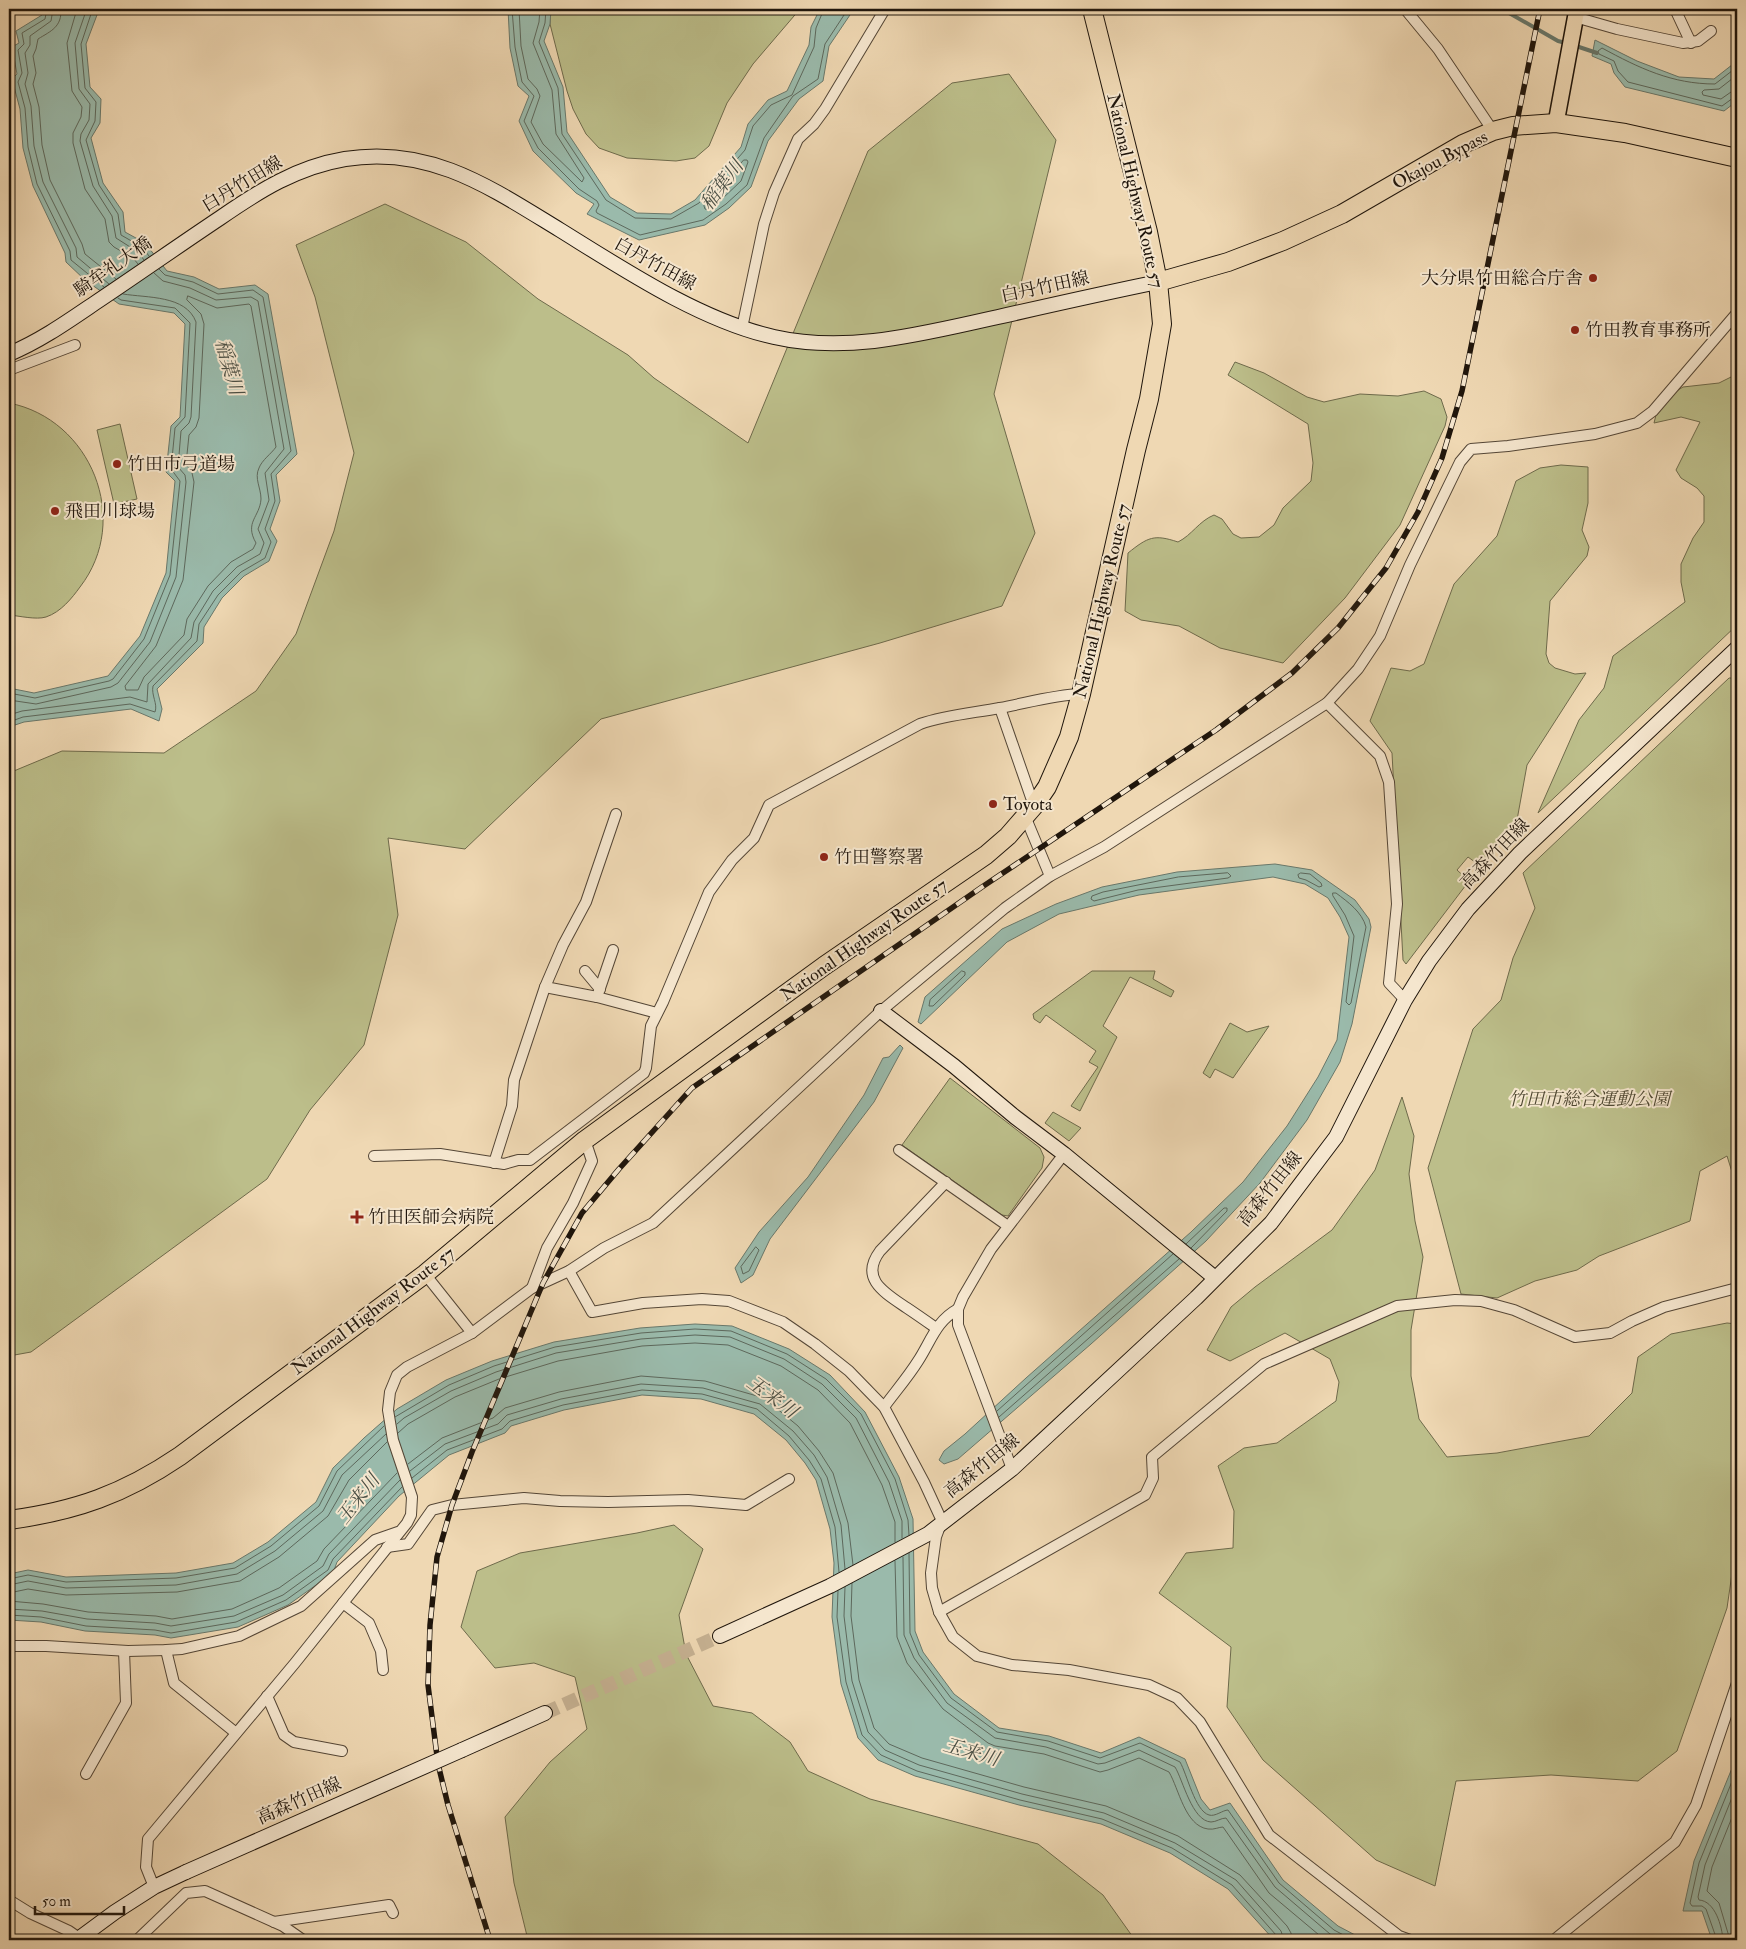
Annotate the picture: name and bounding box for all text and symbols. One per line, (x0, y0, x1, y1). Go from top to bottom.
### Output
street label: National Highway Route 57 (1101, 92, 1169, 290)
street label: Okajou Bypass (1388, 125, 1492, 195)
street label: 白丹竹田線 (198, 151, 286, 217)
water label: 稲葉川 (695, 153, 750, 215)
street label: 騎牟礼大橋 (70, 232, 156, 302)
street label: 白丹竹田線 (610, 232, 700, 296)
street label: 白丹竹田線 (999, 266, 1091, 308)
place label: 大分県竹田総合庁舎 (1421, 267, 1583, 290)
marker: 大分県竹田総合庁舎 (1587, 272, 1599, 284)
place label: 竹田教育事務所 (1585, 319, 1711, 342)
marker: 竹田教育事務所 (1569, 324, 1581, 336)
water label: 稲葉川 (210, 336, 249, 400)
place label: 竹田市弓道場 (127, 453, 235, 476)
marker: 竹田市弓道場 (111, 458, 123, 470)
place label: 飛田川球場 (65, 500, 155, 523)
street label: National Highway Route 57 (1068, 502, 1136, 700)
marker: 飛田川球場 (49, 505, 61, 517)
place label: Toyota (1003, 793, 1053, 816)
marker: Toyota (987, 798, 999, 810)
street label: 高森竹田線 (1455, 814, 1535, 894)
place label: 竹田警察署 (834, 846, 924, 869)
marker: 竹田警察署 (818, 851, 830, 863)
street label: National Highway Route 57 (776, 874, 952, 1006)
park label: 竹田市総合運動公園 (1508, 1088, 1673, 1111)
street label: 高森竹田線 (1233, 1147, 1307, 1231)
place label: 竹田医師会病院 (368, 1206, 494, 1229)
marker: 竹田医師会病院 (350, 1210, 364, 1224)
street label: National Highway Route 57 (287, 1242, 459, 1380)
water label: 玉来川 (742, 1371, 804, 1425)
street label: 高森竹田線 (940, 1429, 1024, 1503)
water label: 玉来川 (331, 1468, 386, 1529)
water label: 玉来川 (940, 1733, 1004, 1772)
street label: 高森竹田線 (253, 1772, 345, 1830)
scale bar (35, 1884, 124, 1916)
text: 50 m (42, 1892, 71, 1911)

